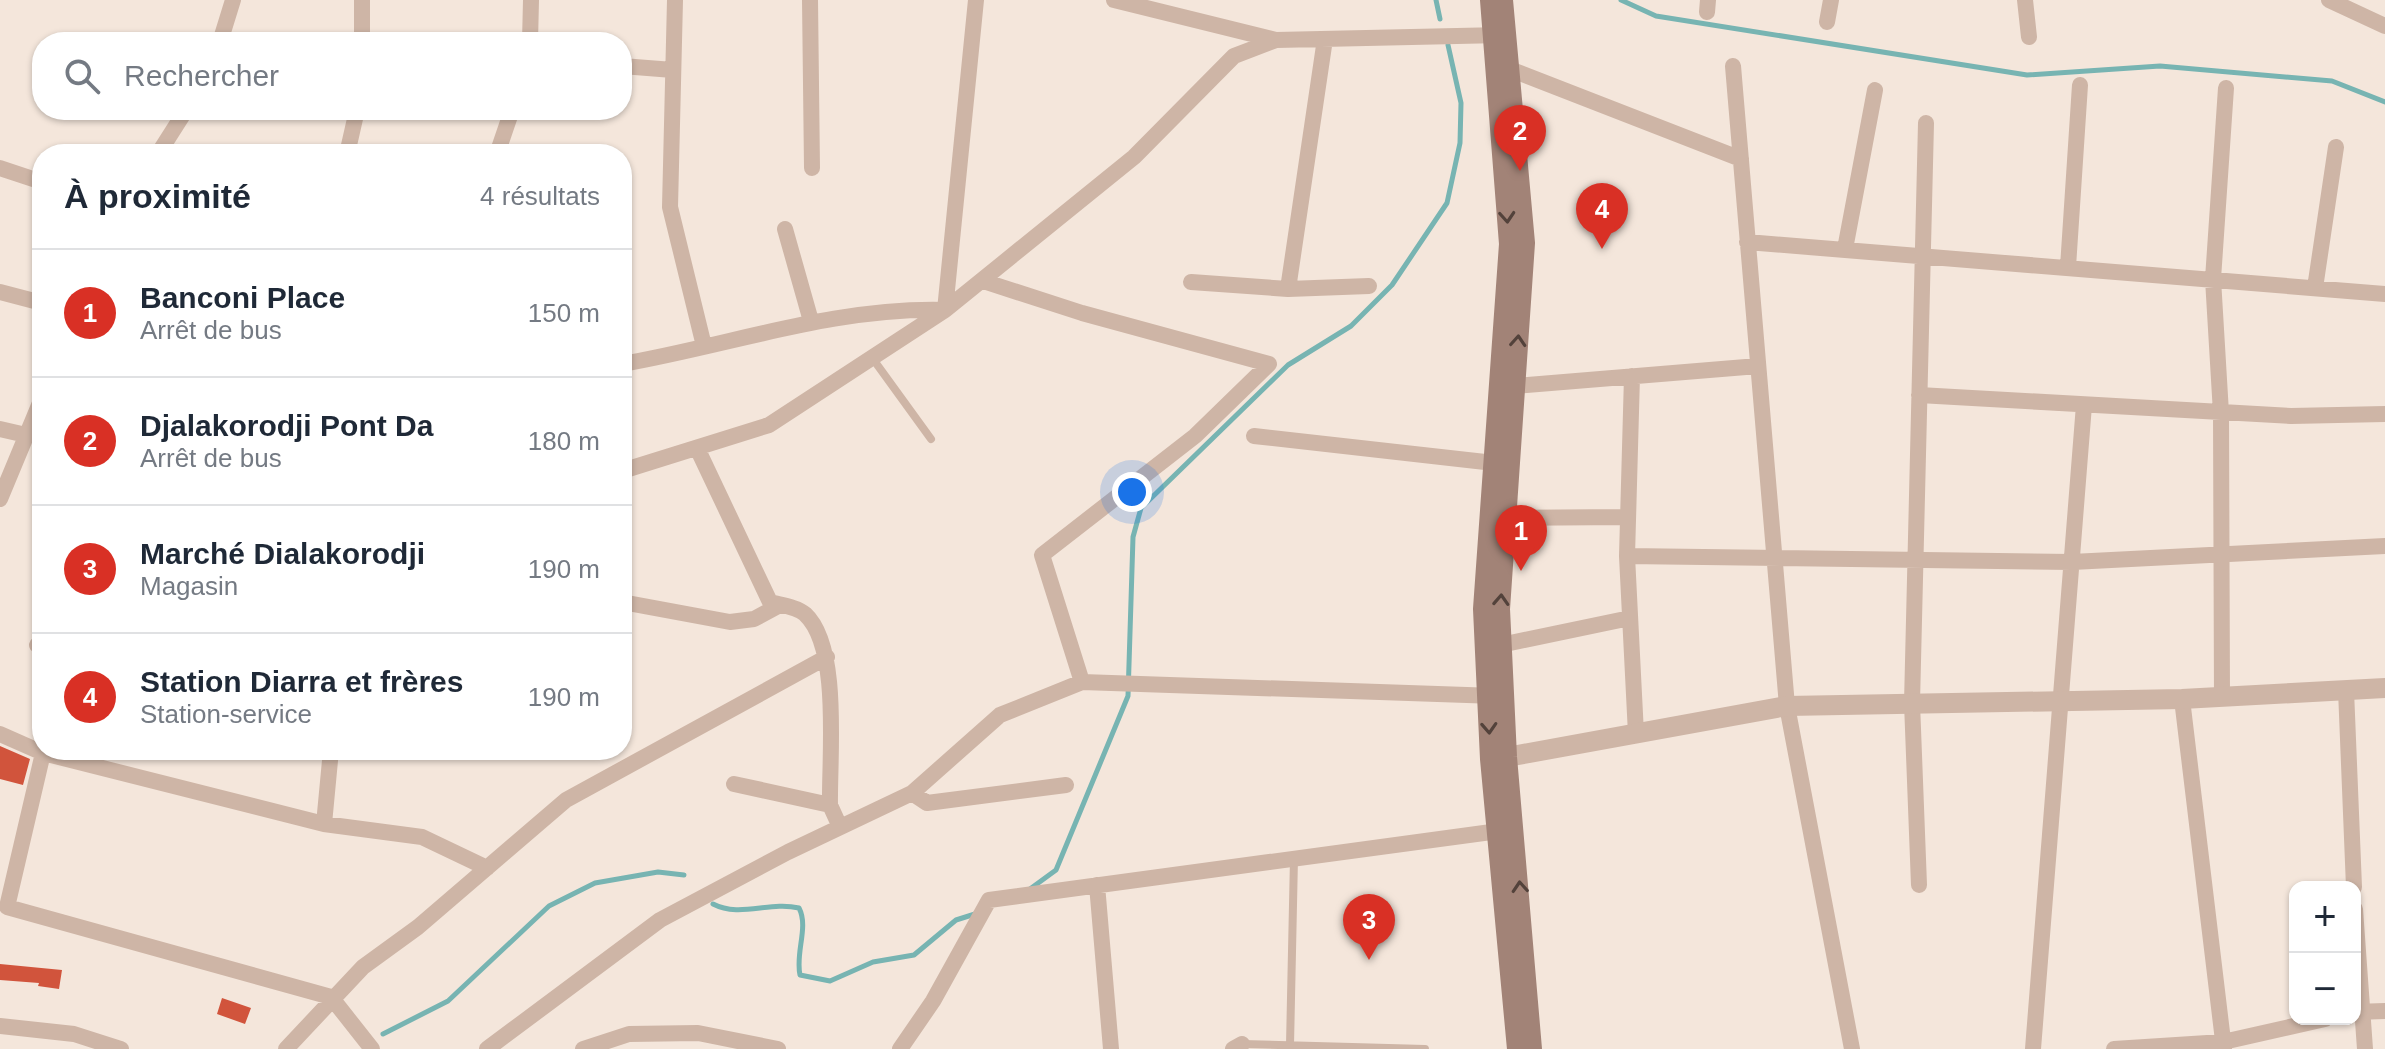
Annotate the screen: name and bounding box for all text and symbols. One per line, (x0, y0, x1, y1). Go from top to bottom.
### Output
search box (32, 32, 632, 120)
icon: search (60, 54, 104, 98)
text: Rechercher (124, 59, 279, 92)
pin: 2 (1494, 105, 1546, 171)
text: À proximité (64, 177, 251, 215)
text: 4 résultats (480, 181, 600, 211)
pin: 4 (1576, 183, 1628, 249)
one-way arrow (1498, 211, 1515, 224)
text: Banconi Place (140, 281, 345, 314)
text: 1 (83, 298, 97, 328)
text: 150 m (528, 298, 600, 328)
text: Arrêt de bus (140, 315, 282, 345)
one-way arrow (1509, 334, 1526, 347)
text: Djalakorodji Pont Da (140, 409, 433, 442)
text: 2 (83, 426, 97, 456)
text: 180 m (528, 426, 600, 456)
text: Arrêt de bus (140, 443, 282, 473)
your location (1112, 472, 1152, 512)
pin: 1 (1495, 505, 1547, 571)
text: Marché Dialakorodji (140, 537, 425, 570)
text: 3 (83, 554, 97, 584)
text: 190 m (528, 554, 600, 584)
text: Magasin (140, 571, 238, 601)
one-way arrow (1492, 593, 1509, 606)
text: Station Diarra et frères (140, 665, 463, 698)
text: 4 (83, 682, 97, 712)
text: 190 m (528, 682, 600, 712)
text: Station-service (140, 699, 312, 729)
one-way arrow (1480, 722, 1497, 735)
one-way arrow (1512, 881, 1529, 894)
map controls (2289, 881, 2361, 1025)
button: + (2289, 881, 2361, 953)
pin: 3 (1343, 894, 1395, 960)
button: − (2289, 953, 2361, 1025)

